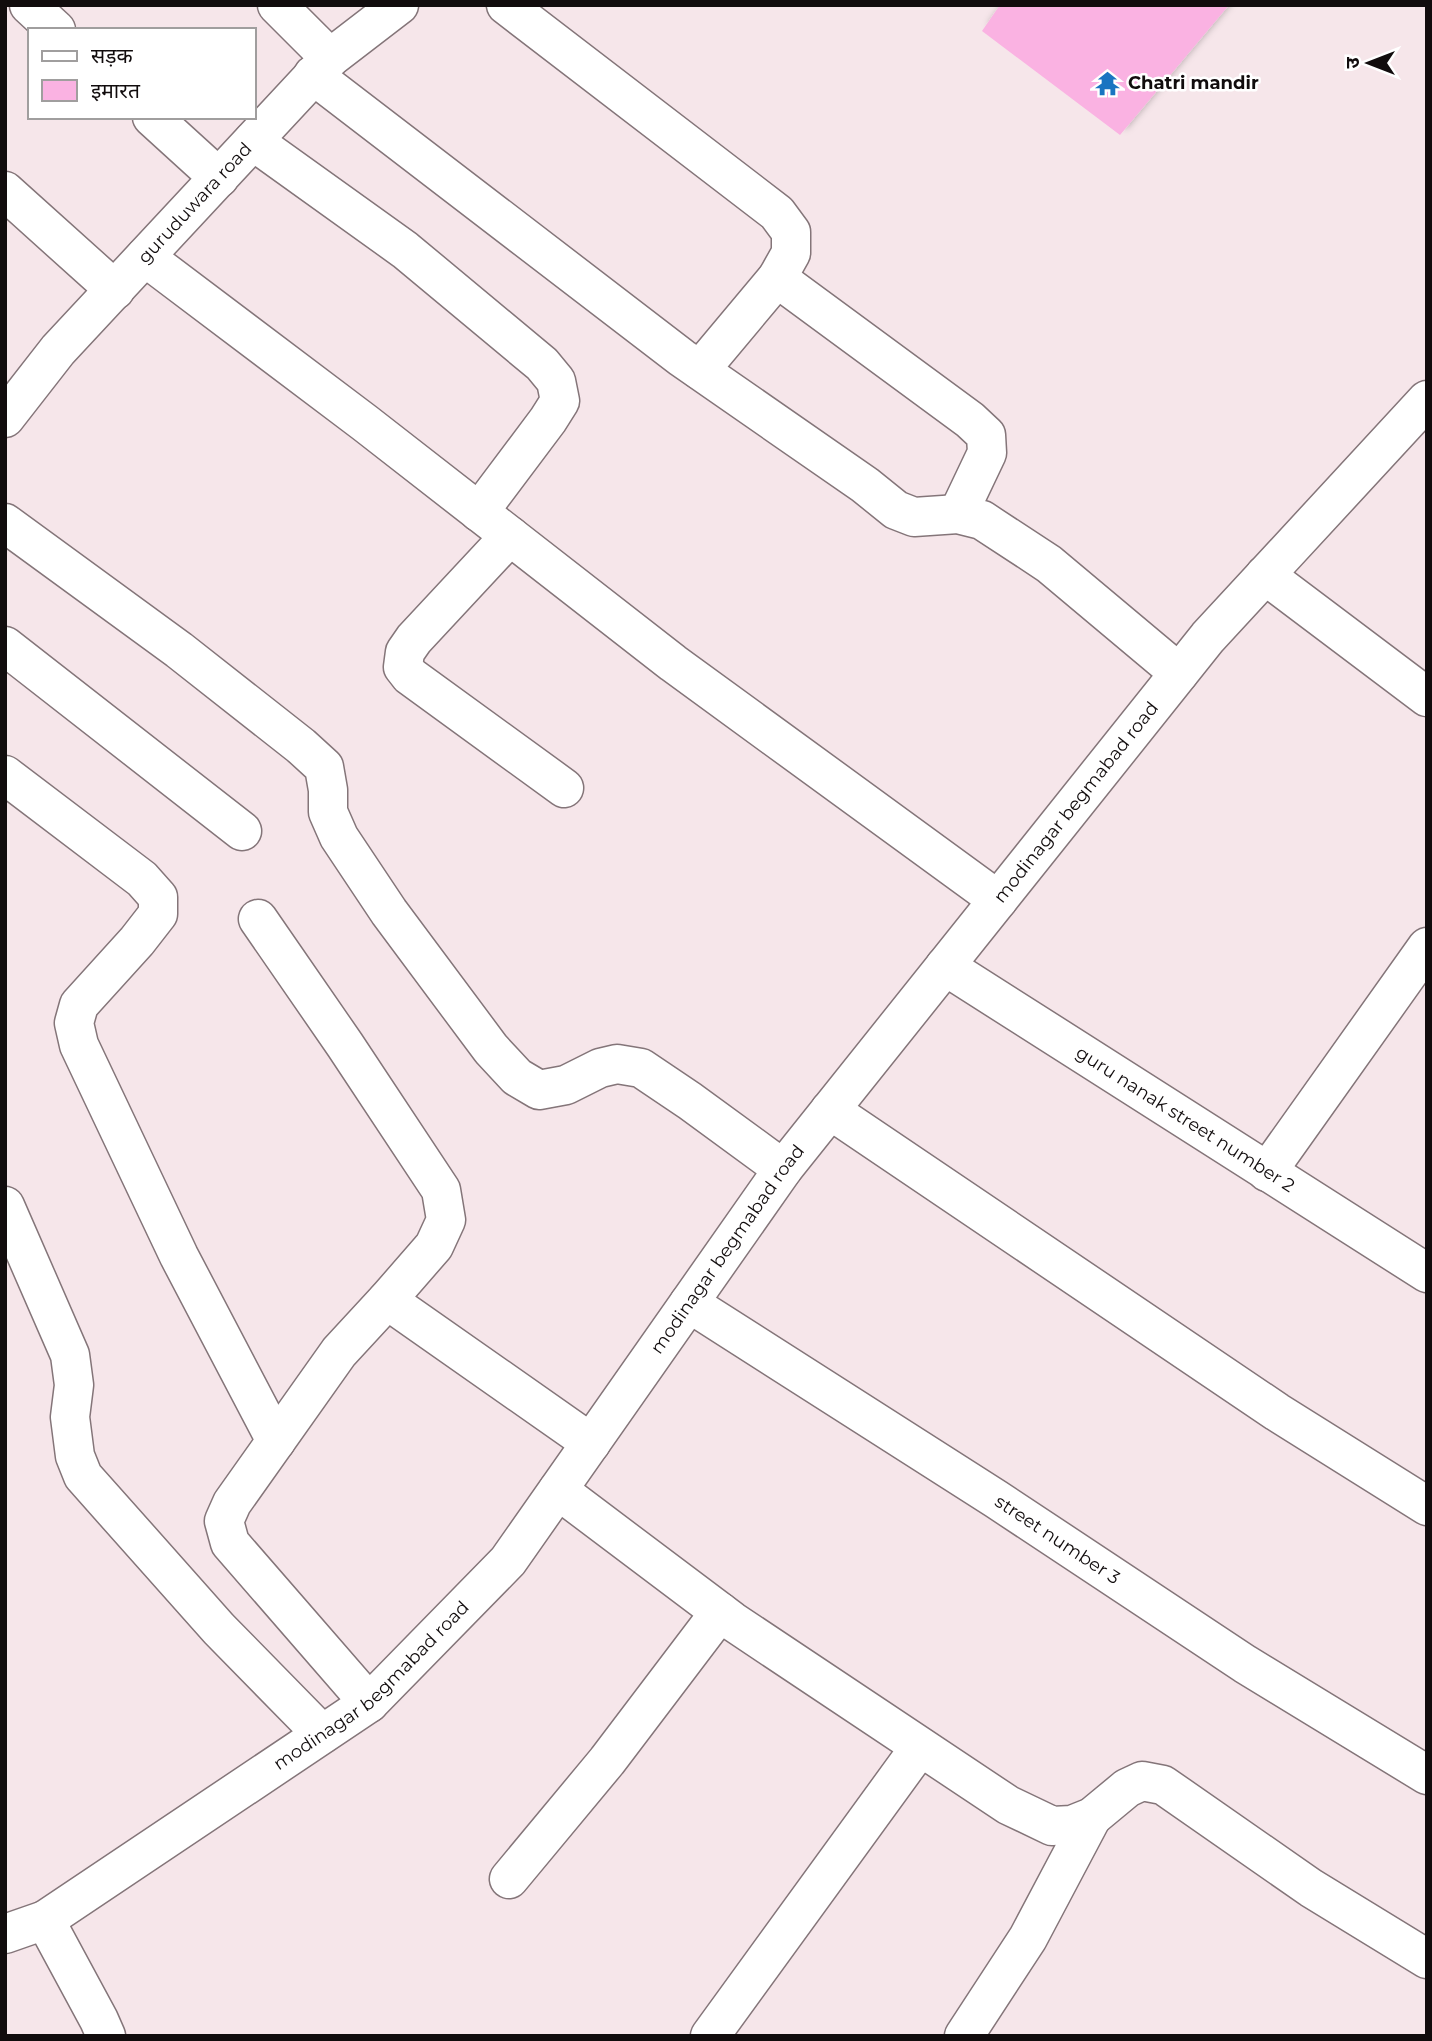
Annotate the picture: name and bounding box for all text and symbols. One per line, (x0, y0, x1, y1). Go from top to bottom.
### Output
legend (28, 28, 256, 119)
north arrow (1334, 28, 1404, 98)
text: सड़क (91, 43, 133, 68)
text: उ (1341, 57, 1364, 69)
temple icon: Chatri mandir (1094, 69, 1122, 97)
place label: Chatri mandir (1128, 72, 1259, 94)
text: इमारत (91, 78, 141, 103)
street label: guruduwara road (133, 138, 256, 268)
street label: modinagar begmabad road (989, 697, 1163, 907)
street label: guru nanak street number 2 (1072, 1041, 1299, 1197)
street label: modinagar begmabad road (646, 1140, 809, 1358)
street label: street number 3 (991, 1490, 1124, 1589)
street label: modinagar begmabad road (269, 1596, 474, 1775)

